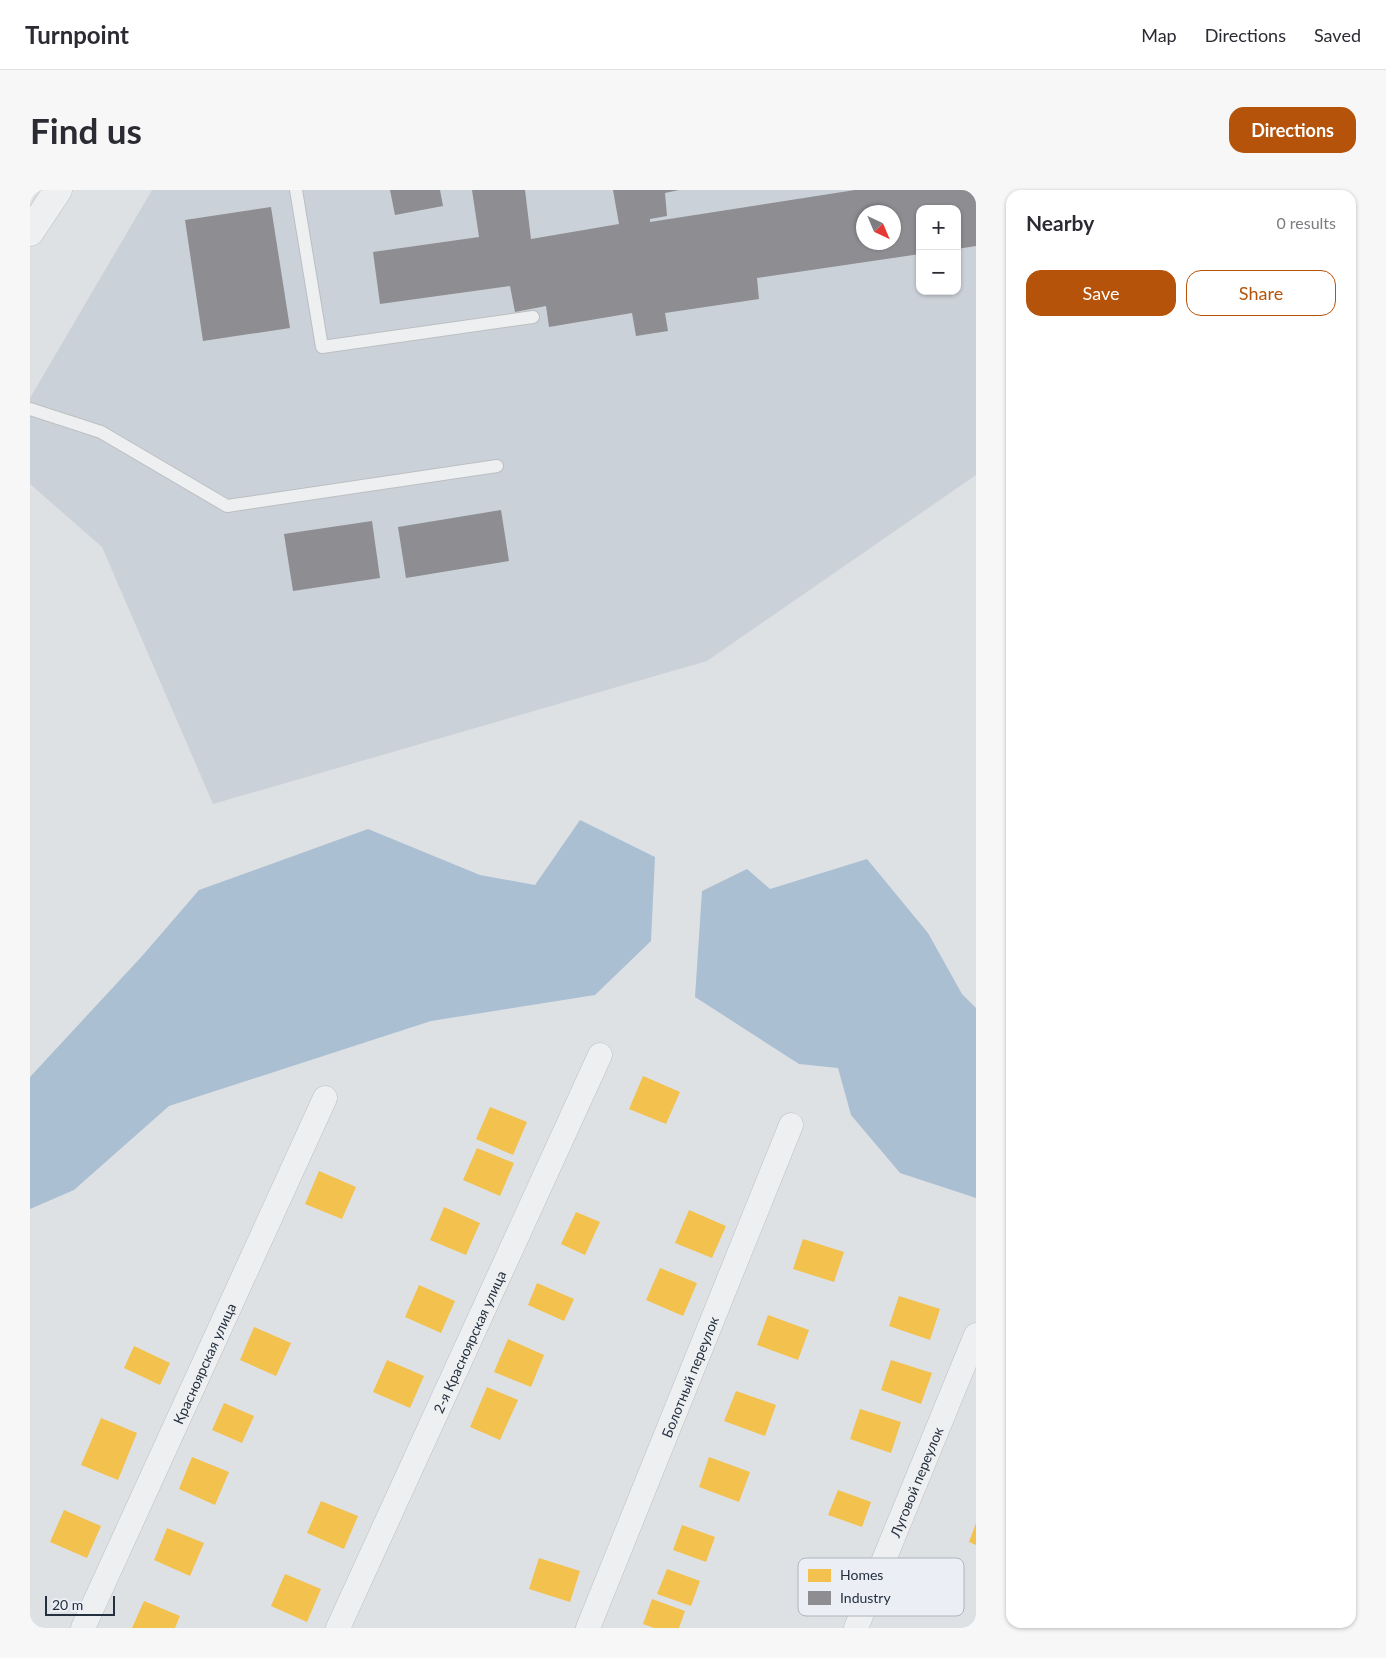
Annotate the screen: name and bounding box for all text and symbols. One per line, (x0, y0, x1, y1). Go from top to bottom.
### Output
text: Turnpoint (25, 20, 129, 49)
text: Map (1141, 24, 1177, 46)
text: Directions (1205, 24, 1286, 46)
text: Saved (1314, 24, 1361, 46)
button: Directions (1229, 107, 1356, 153)
text: Find us (30, 109, 142, 151)
north arrow (856, 205, 901, 250)
map controls (916, 205, 961, 295)
button: + (916, 205, 961, 250)
text: Nearby (1026, 210, 1094, 235)
text: 0 results (1276, 213, 1336, 232)
button: − (916, 250, 961, 295)
button: Save (1026, 270, 1176, 316)
button: Share (1186, 270, 1336, 316)
street label: 2-я Красноярская улица (429, 1268, 509, 1415)
street label: Красноярская улица (169, 1300, 239, 1426)
street label: Болотный переулок (657, 1313, 722, 1440)
street label: Луговой переулок (885, 1423, 946, 1540)
legend (798, 1558, 964, 1616)
text: Homes (840, 1566, 883, 1583)
text: Industry (840, 1589, 891, 1606)
scale bar (45, 1593, 115, 1616)
text: 20 m (52, 1596, 83, 1613)

